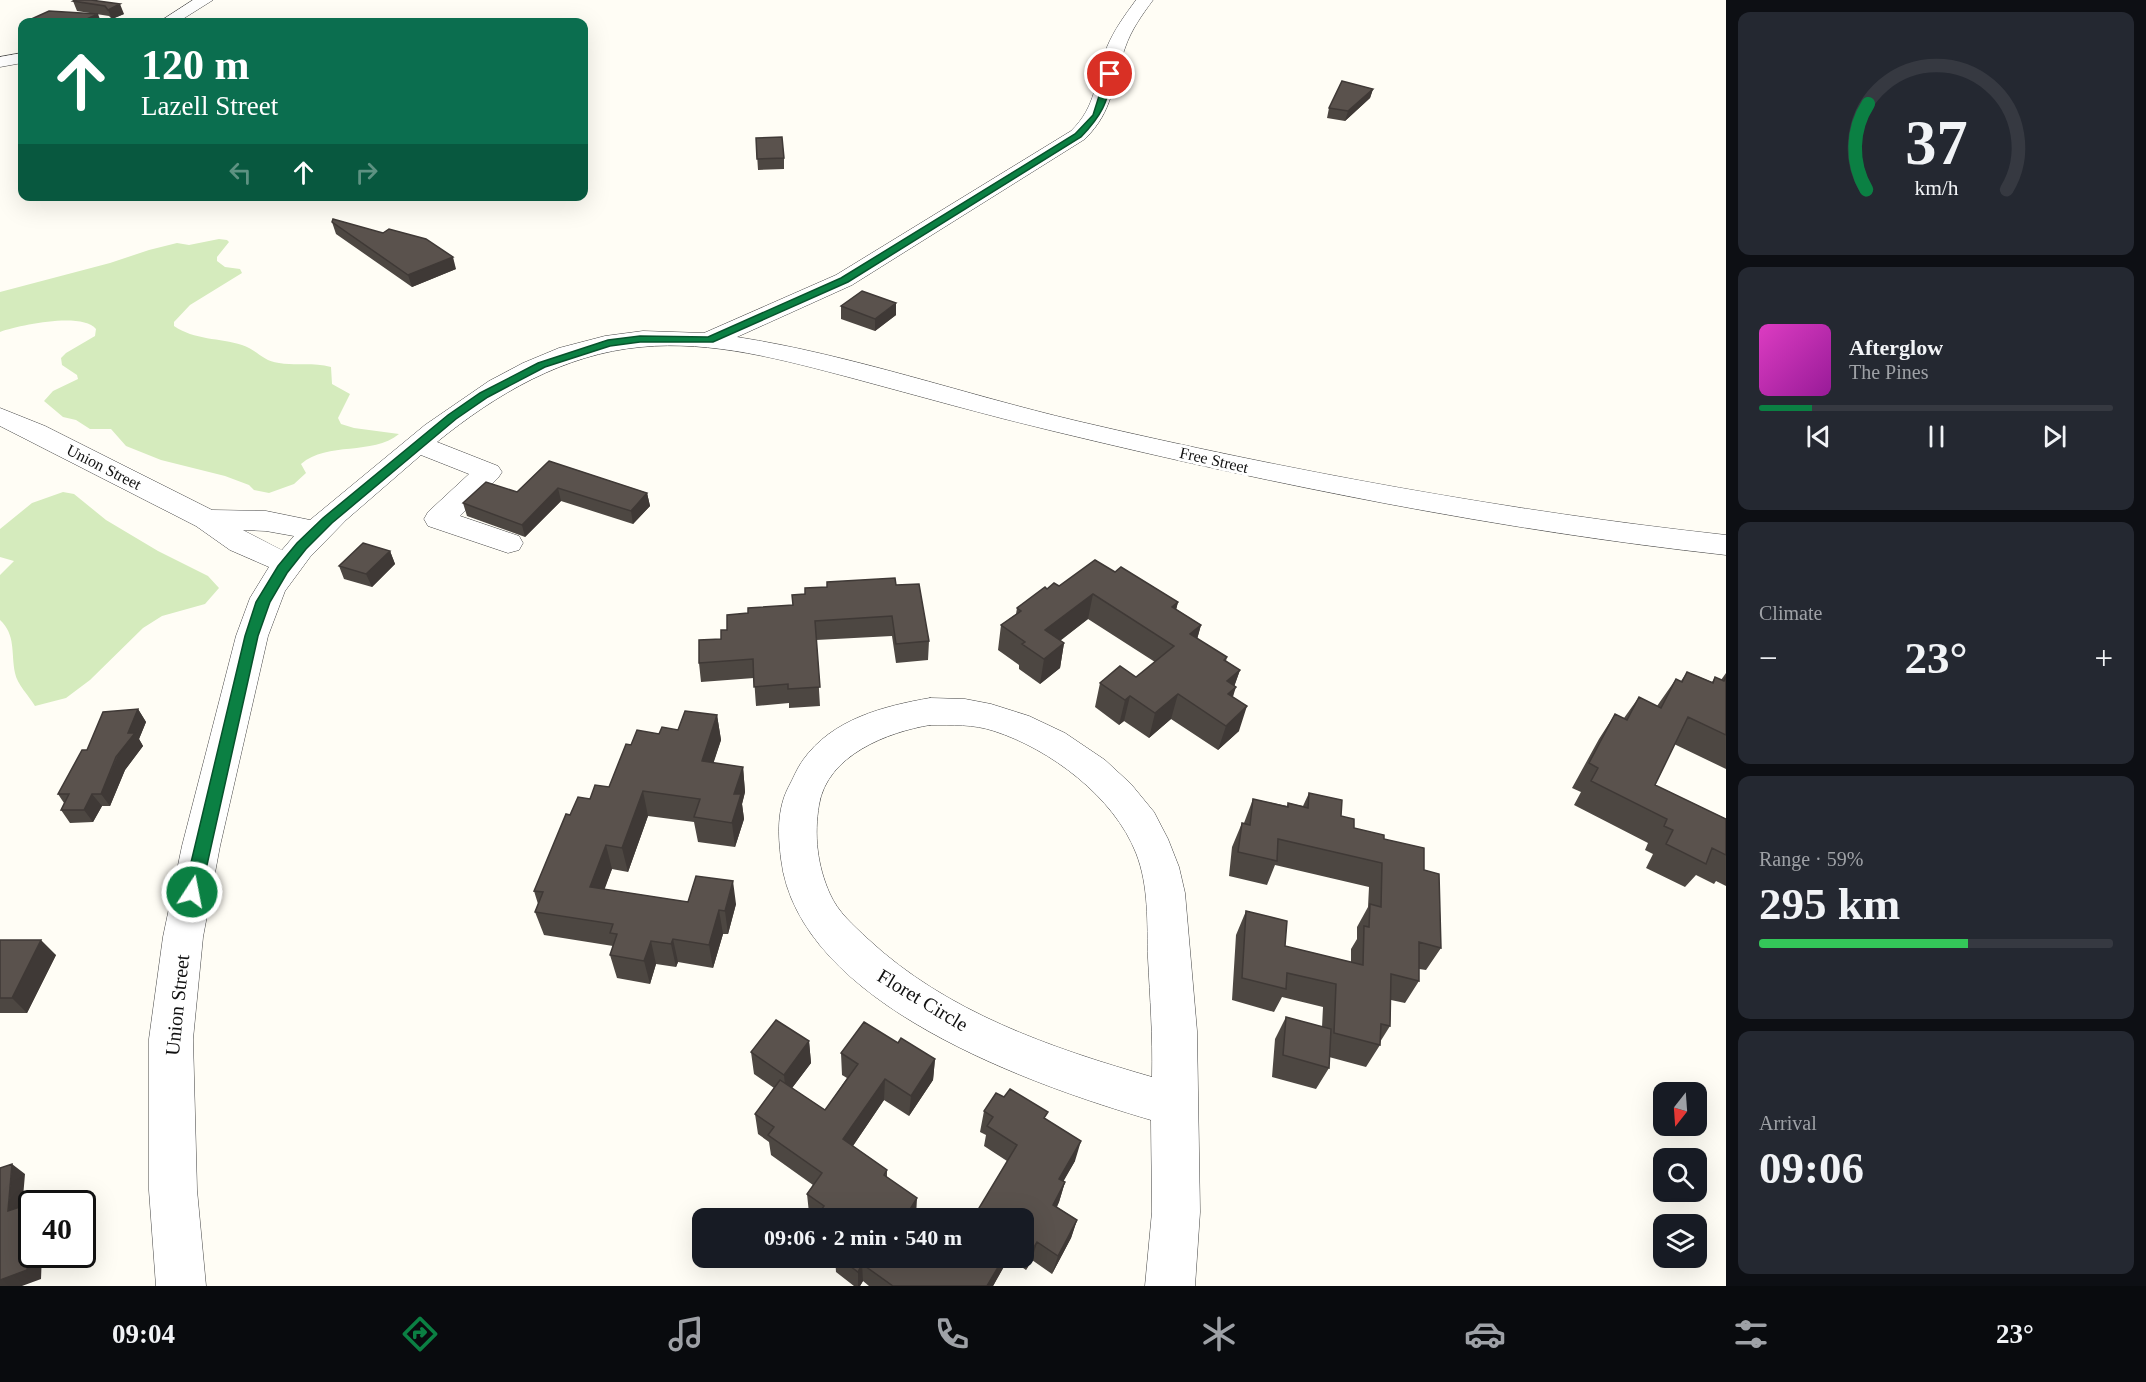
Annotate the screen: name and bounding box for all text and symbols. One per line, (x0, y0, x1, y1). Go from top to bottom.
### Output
icon: ahead (42, 42, 120, 120)
text: 120 m (141, 42, 250, 88)
pin (1084, 48, 1135, 99)
icon: arrive (1093, 57, 1126, 90)
text: Lazell Street (141, 91, 278, 121)
text: 37 (1905, 109, 1967, 178)
icon: left (224, 156, 257, 189)
icon: ahead (287, 156, 320, 189)
icon: right (350, 156, 383, 189)
text: km/h (1914, 177, 1958, 201)
text: Afterglow (1849, 335, 1943, 360)
text: The Pines (1849, 361, 1928, 383)
icon: previous (1802, 420, 1835, 453)
icon: pause (1920, 420, 1953, 453)
icon: next (2038, 420, 2071, 453)
street label: Union Street (64, 441, 145, 493)
street label: Free Street (1178, 444, 1250, 476)
text: Climate (1759, 602, 1822, 624)
text: 23° (1905, 633, 1968, 683)
text: − (1759, 640, 1778, 676)
text: + (2094, 640, 2113, 676)
text: Range · 59% (1759, 848, 1863, 870)
position arrow (160, 860, 224, 924)
text: 295 km (1759, 879, 1900, 929)
street label: Union Street (161, 953, 193, 1057)
street label: Floret Circle (874, 964, 972, 1036)
north arrow (1653, 1082, 1707, 1136)
map controls (1653, 1082, 1707, 1268)
text: Arrival (1759, 1112, 1817, 1134)
text: 09:06 (1759, 1143, 1864, 1193)
button: search (1653, 1148, 1707, 1202)
speed limit sign: 40 (18, 1190, 96, 1268)
button: layers (1653, 1214, 1707, 1268)
text: 09:06 · 2 min · 540 m (764, 1225, 962, 1250)
icon: directions (399, 1313, 441, 1355)
icon: music (665, 1313, 707, 1355)
icon: phone (931, 1313, 973, 1355)
icon: climate (1198, 1313, 1240, 1355)
icon: car (1464, 1313, 1506, 1355)
icon: filters (1730, 1313, 1772, 1355)
text: 09:04 (112, 1319, 175, 1349)
text: 23° (1996, 1319, 2034, 1349)

